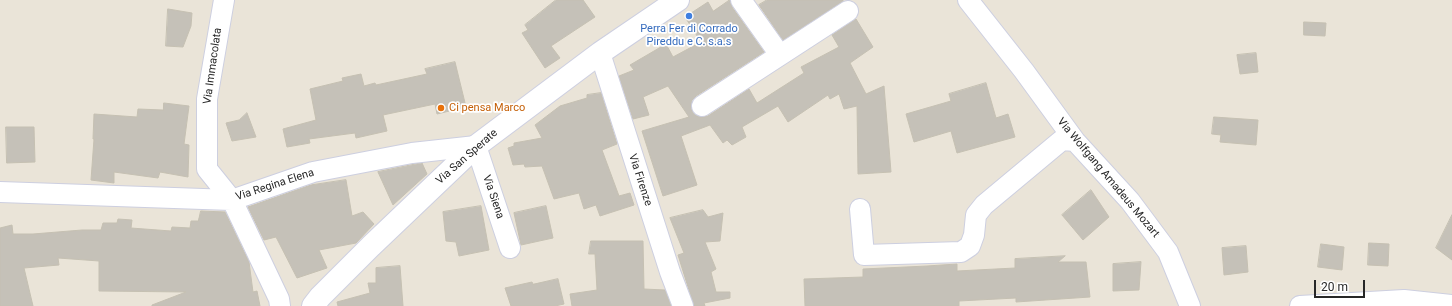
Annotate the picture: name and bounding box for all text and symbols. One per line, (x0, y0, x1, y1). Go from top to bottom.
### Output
marker: Perra Fer di Corrado Pireddu e C. s.a.s (684, 11, 694, 21)
place label: Perra Fer di Corrado Pireddu e C. s.a.s (640, 22, 738, 48)
street label: Via Immacolata (201, 27, 225, 105)
place label: Ci pensa Marco (449, 101, 525, 115)
marker: Ci pensa Marco (436, 103, 446, 113)
street label: Via Wolfgang Amadeus Mozart (1054, 116, 1162, 240)
street label: Via San Sperate (434, 127, 500, 187)
street label: Via Firenze (625, 152, 655, 208)
street label: Via Regina Elena (234, 166, 316, 204)
street label: Via Siena (479, 173, 507, 221)
scale bar (1316, 272, 1367, 298)
text: 20 m (1321, 280, 1348, 294)

